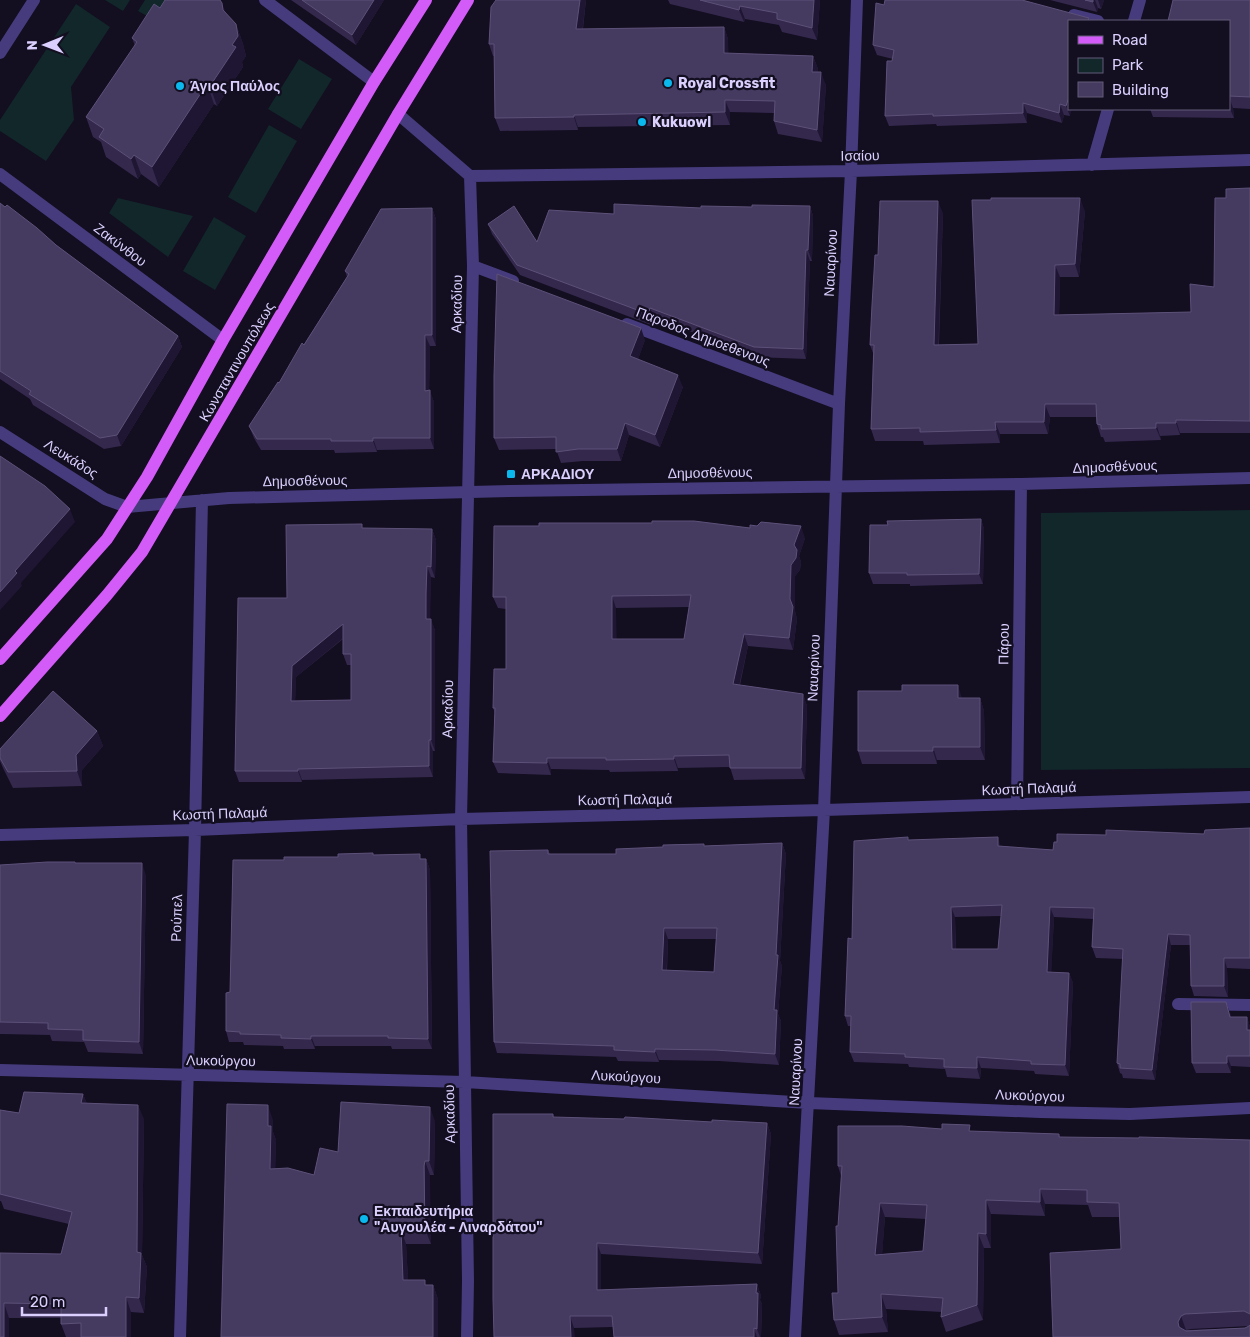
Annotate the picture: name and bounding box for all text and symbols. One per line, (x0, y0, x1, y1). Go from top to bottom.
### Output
north arrow (20, 20, 70, 70)
legend (1068, 20, 1230, 110)
text: Road (1112, 31, 1148, 49)
text: N (24, 40, 41, 50)
text: Park (1112, 56, 1143, 74)
place label: Royal Crossfit (678, 75, 776, 92)
marker: Royal Crossfit (662, 77, 674, 89)
place label: Άγιος Παύλος (190, 78, 280, 95)
marker: Άγιος Παύλος (174, 80, 186, 92)
text: Building (1112, 81, 1169, 99)
place label: Kukuowl (652, 114, 711, 131)
marker: Kukuowl (636, 116, 648, 128)
street label: Ισαίου (840, 147, 880, 165)
street label: Ζακύνθου (90, 220, 150, 270)
street label: Ναυαρίνου (821, 229, 841, 297)
street label: Αρκαδίου (448, 275, 466, 333)
street label: Κωνσταντινουπόλεως (196, 299, 278, 425)
street label: Παροδος Δημοεθενους (634, 304, 773, 370)
street label: Λευκάδος (41, 436, 101, 482)
street label: Δημοσθένους (1072, 457, 1158, 477)
street label: Δημοσθένους (667, 464, 753, 482)
place label: ΑΡΚΑΔΙΟΥ (521, 466, 595, 483)
marker: ΑΡΚΑΔΙΟΥ (505, 468, 517, 480)
street label: Δημοσθένους (262, 472, 348, 490)
street label: Πάρου (995, 623, 1013, 665)
street label: Ναυαρίνου (804, 634, 824, 702)
street label: Αρκαδίου (439, 680, 457, 738)
street label: Κωστή Παλαμά (981, 779, 1077, 799)
street label: Κωστή Παλαμά (577, 791, 673, 809)
street label: Κωστή Παλαμά (172, 804, 268, 824)
street label: Ρούπελ (168, 894, 186, 942)
street label: Ναυαρίνου (786, 1038, 806, 1106)
street label: Λυκούργου (186, 1052, 256, 1070)
street label: Λυκούργου (591, 1067, 661, 1087)
street label: Αρκαδίου (441, 1085, 459, 1143)
street label: Λυκούργου (995, 1086, 1065, 1106)
place label: Εκπαιδευτήρια "Αυγουλέα - Λιναρδάτου" (374, 1203, 543, 1236)
marker: Εκπαιδευτήρια "Αυγουλέα - Λιναρδάτου" (358, 1213, 370, 1225)
scale bar (22, 1284, 106, 1316)
text: 20 m (30, 1293, 65, 1311)

